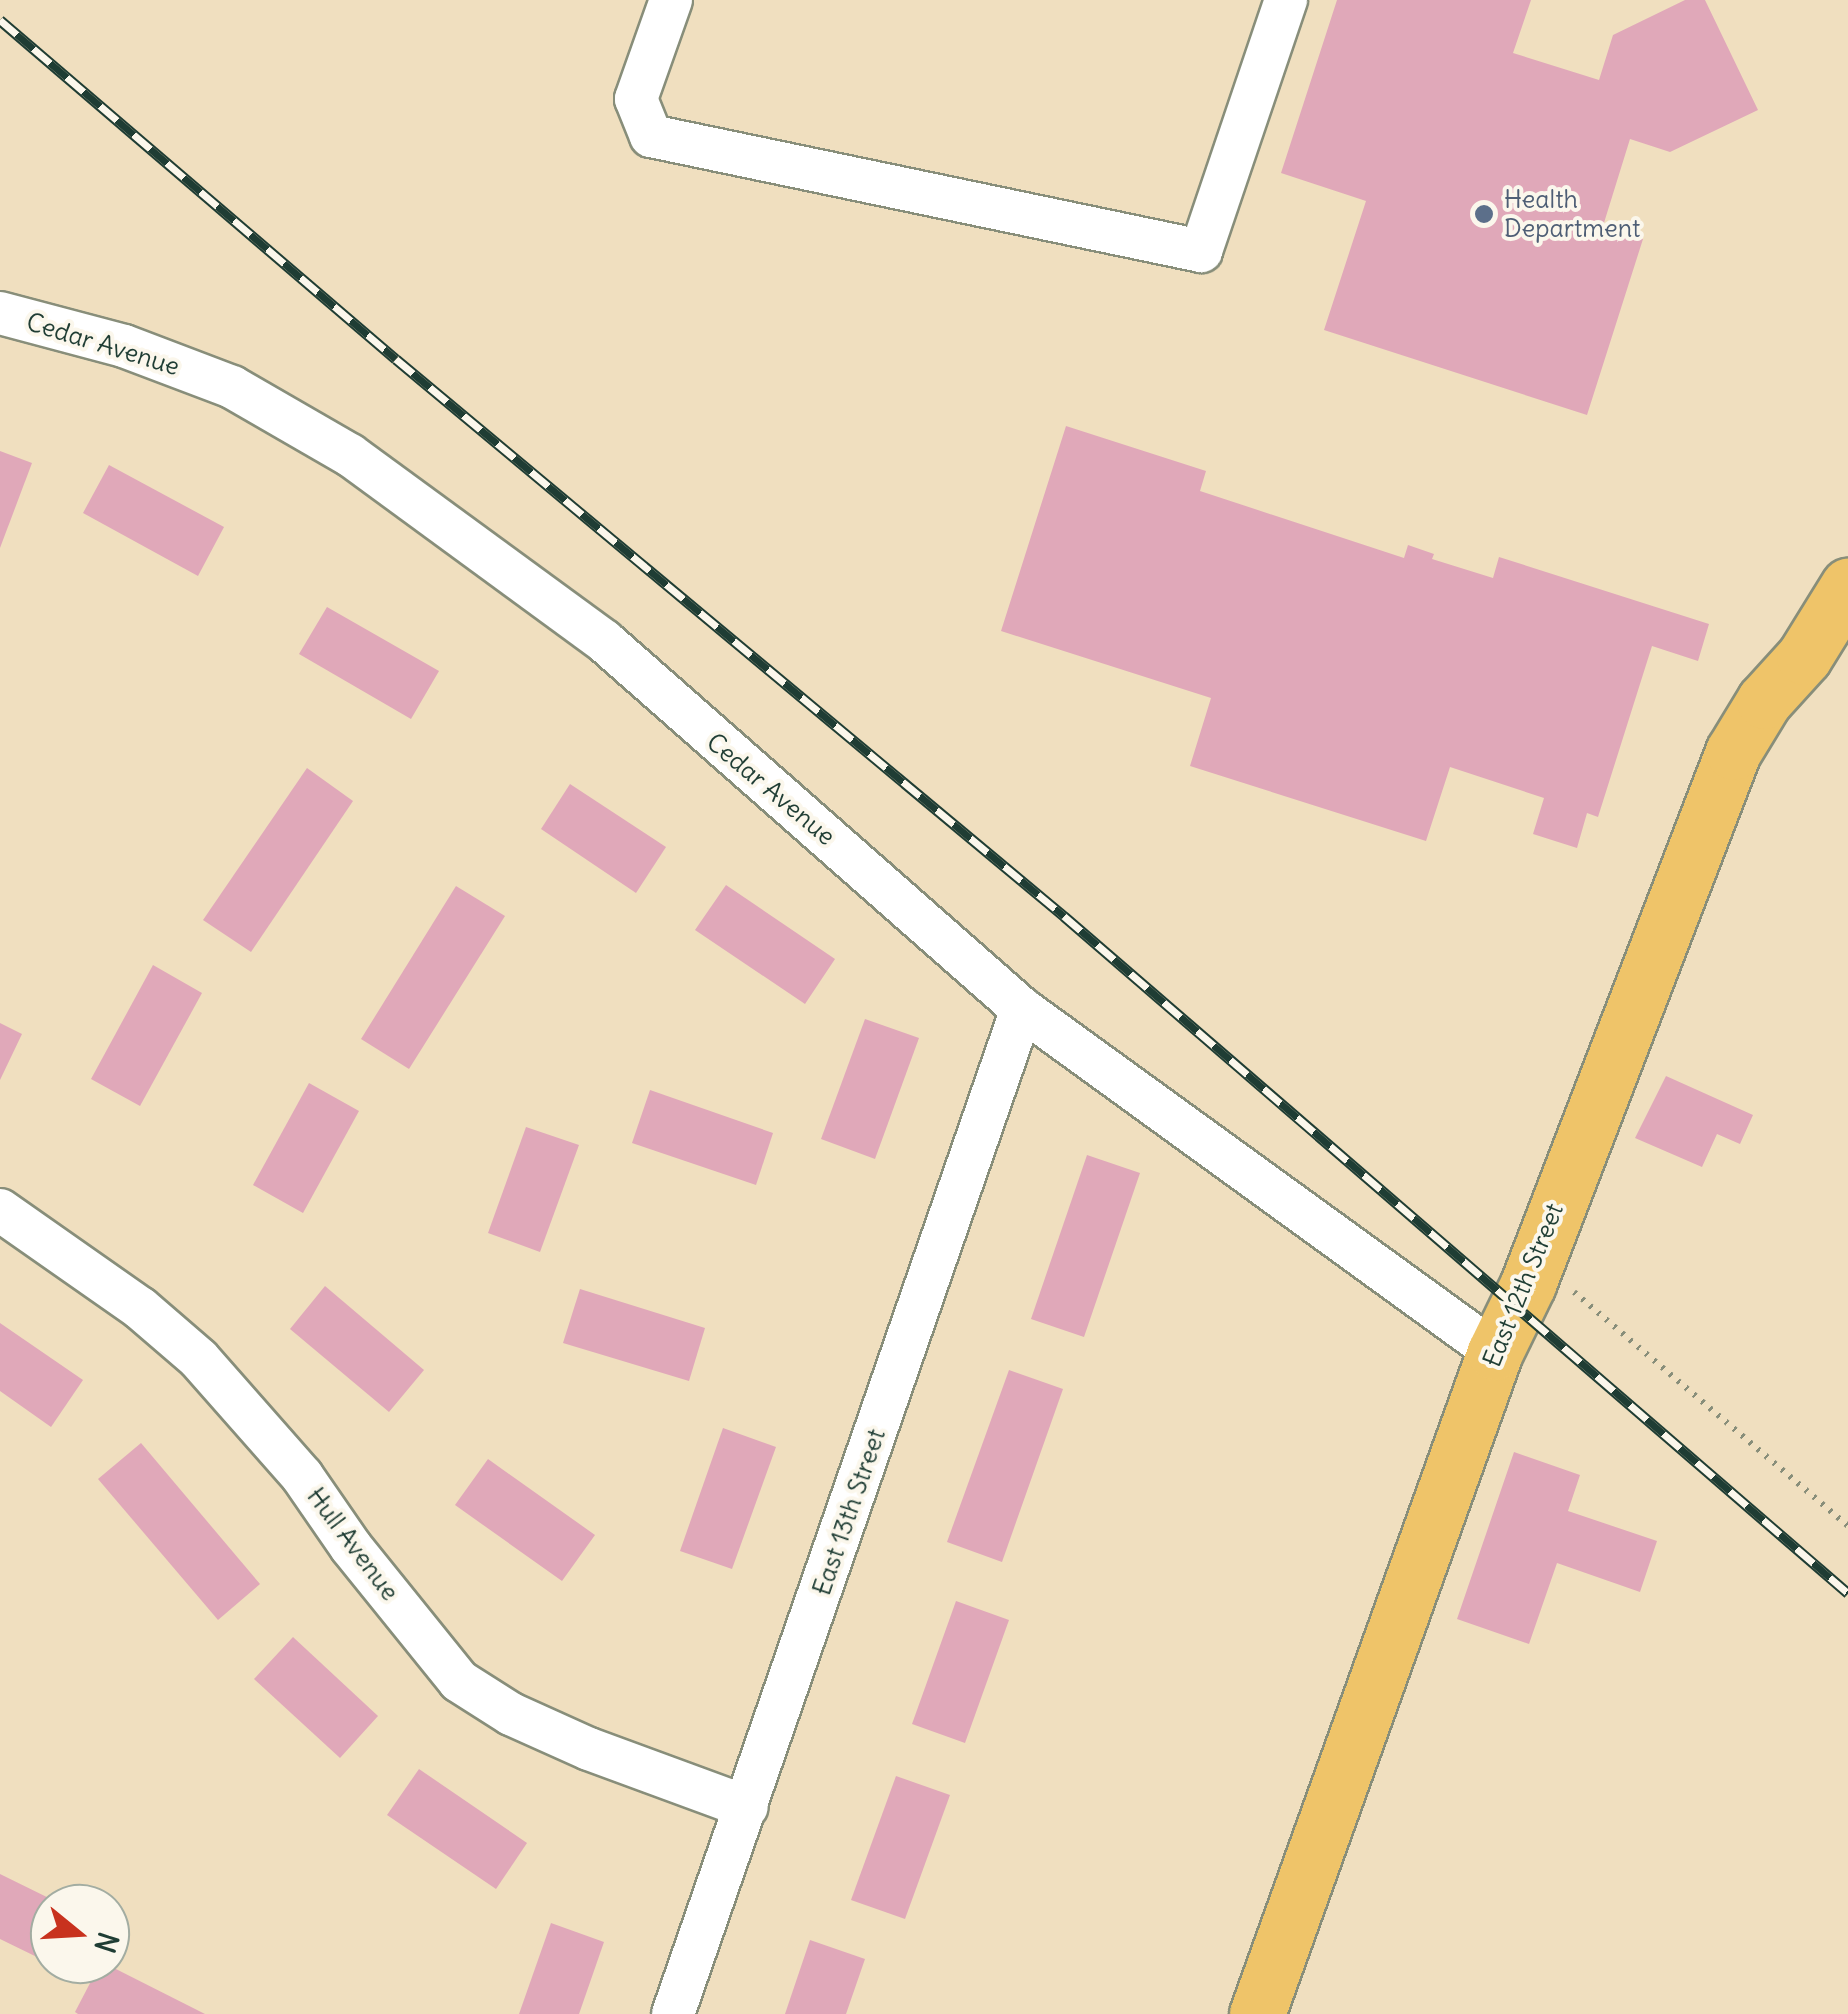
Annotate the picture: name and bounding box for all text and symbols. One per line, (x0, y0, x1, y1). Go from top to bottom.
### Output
place label: Health Department (1504, 185, 1640, 244)
marker: Health Department (1473, 203, 1495, 225)
street label: Cedar Avenue (23, 307, 183, 381)
street label: Cedar Avenue (701, 727, 841, 851)
street label: East 12th Street (1477, 1199, 1569, 1371)
street label: East 13th Street (806, 1425, 892, 1599)
street label: Hull Avenue (301, 1482, 405, 1606)
north arrow (30, 1884, 130, 1984)
text: N (87, 1928, 127, 1957)

